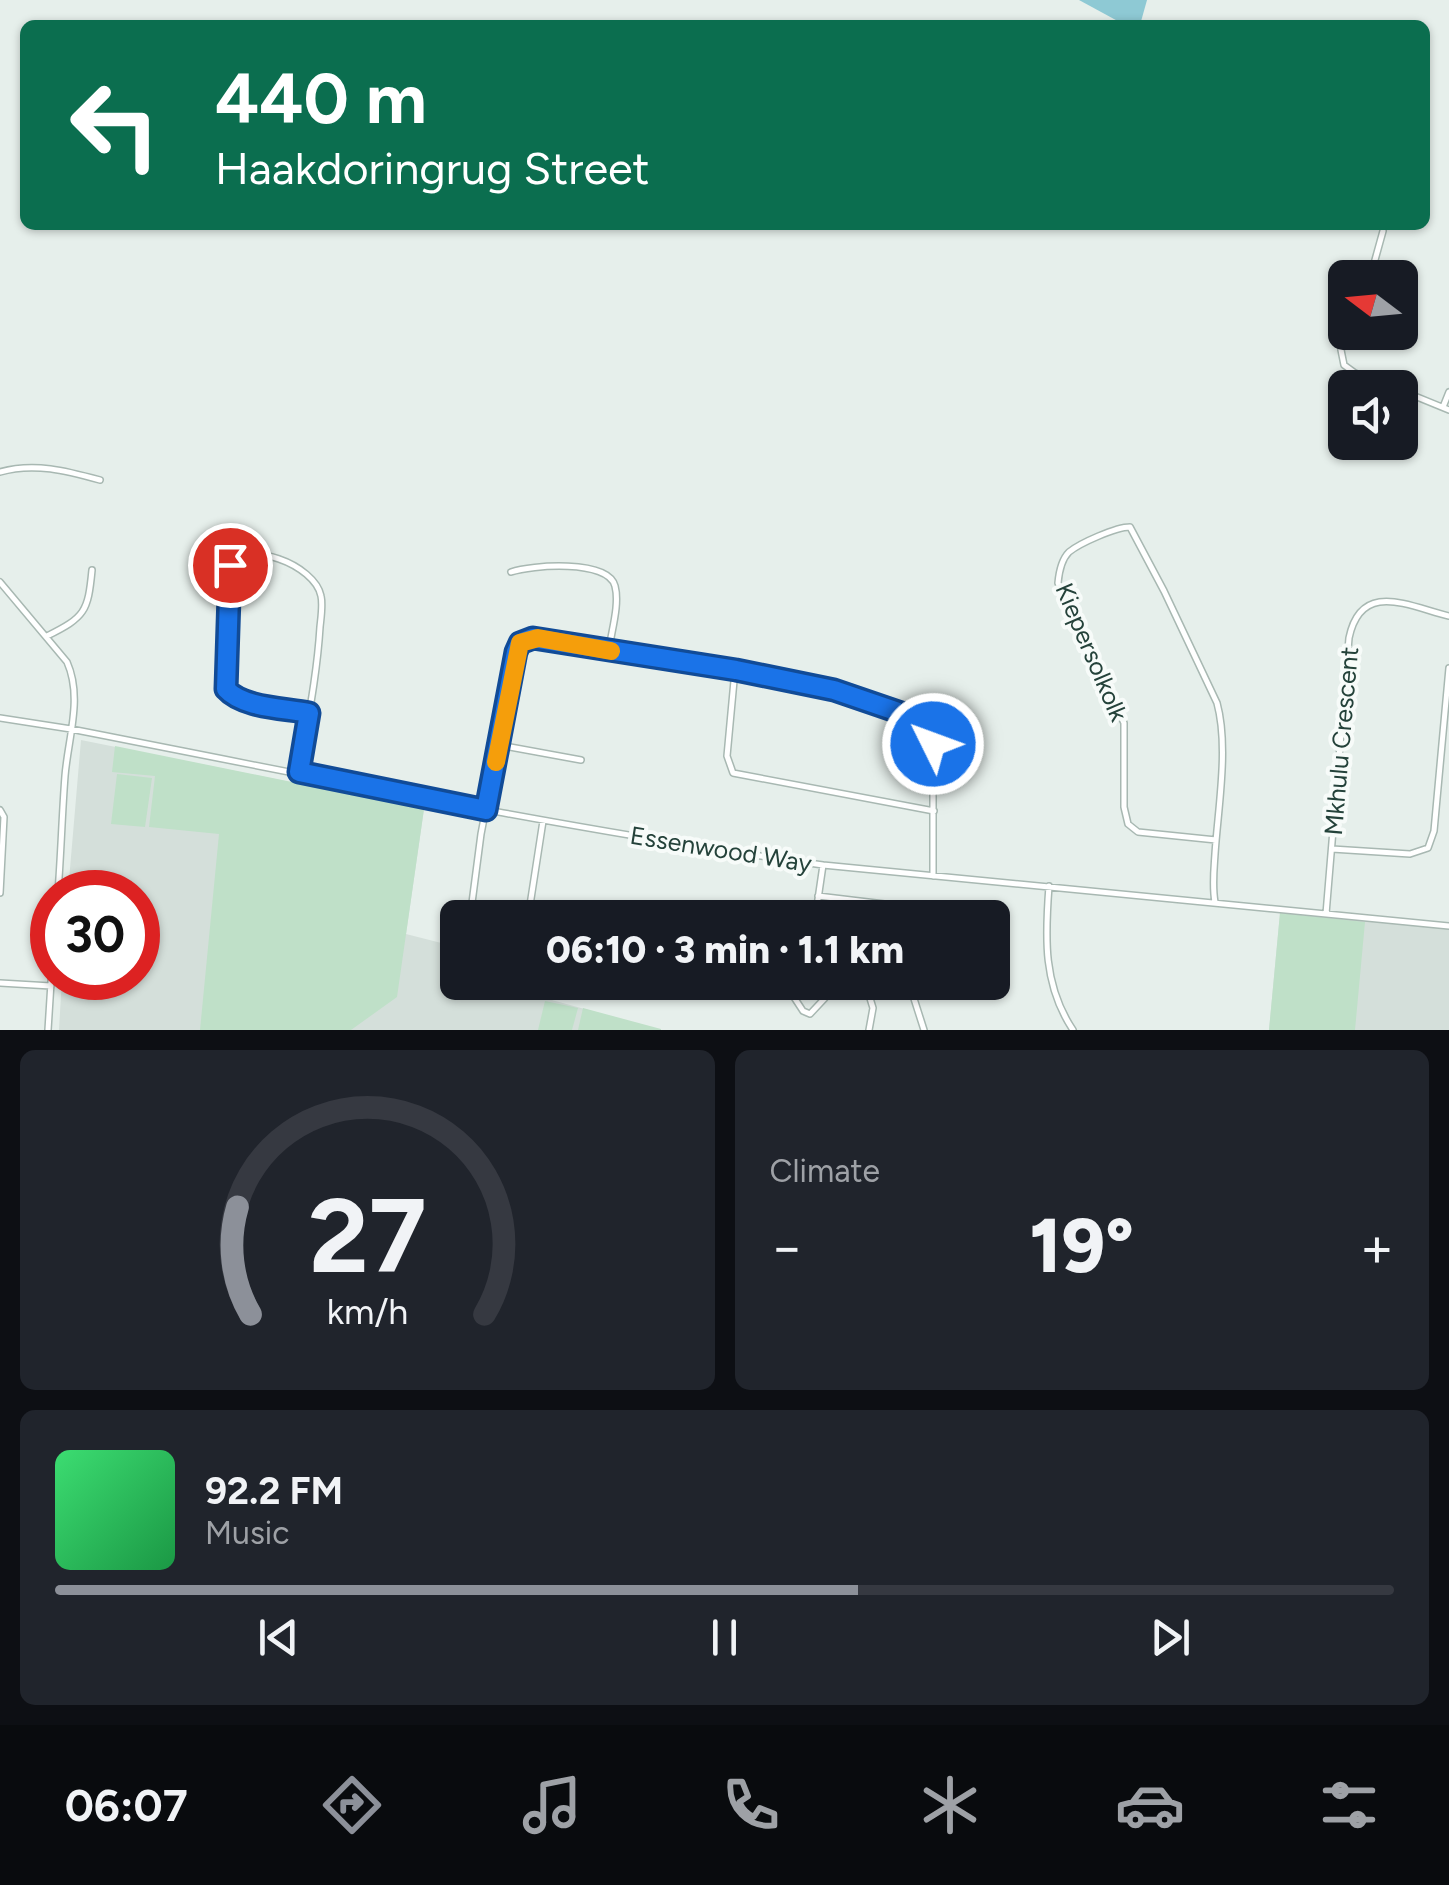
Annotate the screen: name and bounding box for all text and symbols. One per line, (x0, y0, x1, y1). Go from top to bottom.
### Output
text: 440 m (215, 56, 427, 141)
icon: left (50, 60, 180, 190)
text: Haakdoringrug Street (215, 141, 650, 195)
north arrow (1328, 260, 1418, 350)
map controls (1328, 260, 1418, 460)
button: sound (1328, 370, 1418, 460)
pin (188, 523, 273, 608)
icon: arrive (203, 538, 258, 593)
street label: Kiepersolkolk (1049, 578, 1135, 726)
street label: Mkhulu Crescent (1318, 645, 1364, 837)
position arrow (881, 692, 985, 796)
street label: Essenwood Way (628, 820, 814, 878)
speed limit sign: 30 (30, 870, 160, 1000)
text: 06:10 · 3 min · 1.1 km (546, 927, 904, 973)
text: Climate (770, 1152, 880, 1190)
text: 27 (308, 1173, 426, 1298)
text: 19° (1029, 1201, 1134, 1291)
text: − (770, 1214, 804, 1280)
text: + (1360, 1214, 1394, 1280)
text: km/h (326, 1290, 408, 1333)
text: 92.2 FM (205, 1468, 343, 1514)
text: Music (205, 1514, 290, 1552)
icon: previous (251, 1610, 306, 1665)
icon: pause (697, 1610, 752, 1665)
icon: next (1143, 1610, 1198, 1665)
icon: directions (317, 1770, 387, 1840)
icon: music (517, 1770, 587, 1840)
icon: phone (716, 1770, 786, 1840)
icon: climate (915, 1770, 985, 1840)
icon: car (1115, 1770, 1185, 1840)
icon: filters (1314, 1770, 1384, 1840)
text: 06:07 (65, 1778, 188, 1832)

